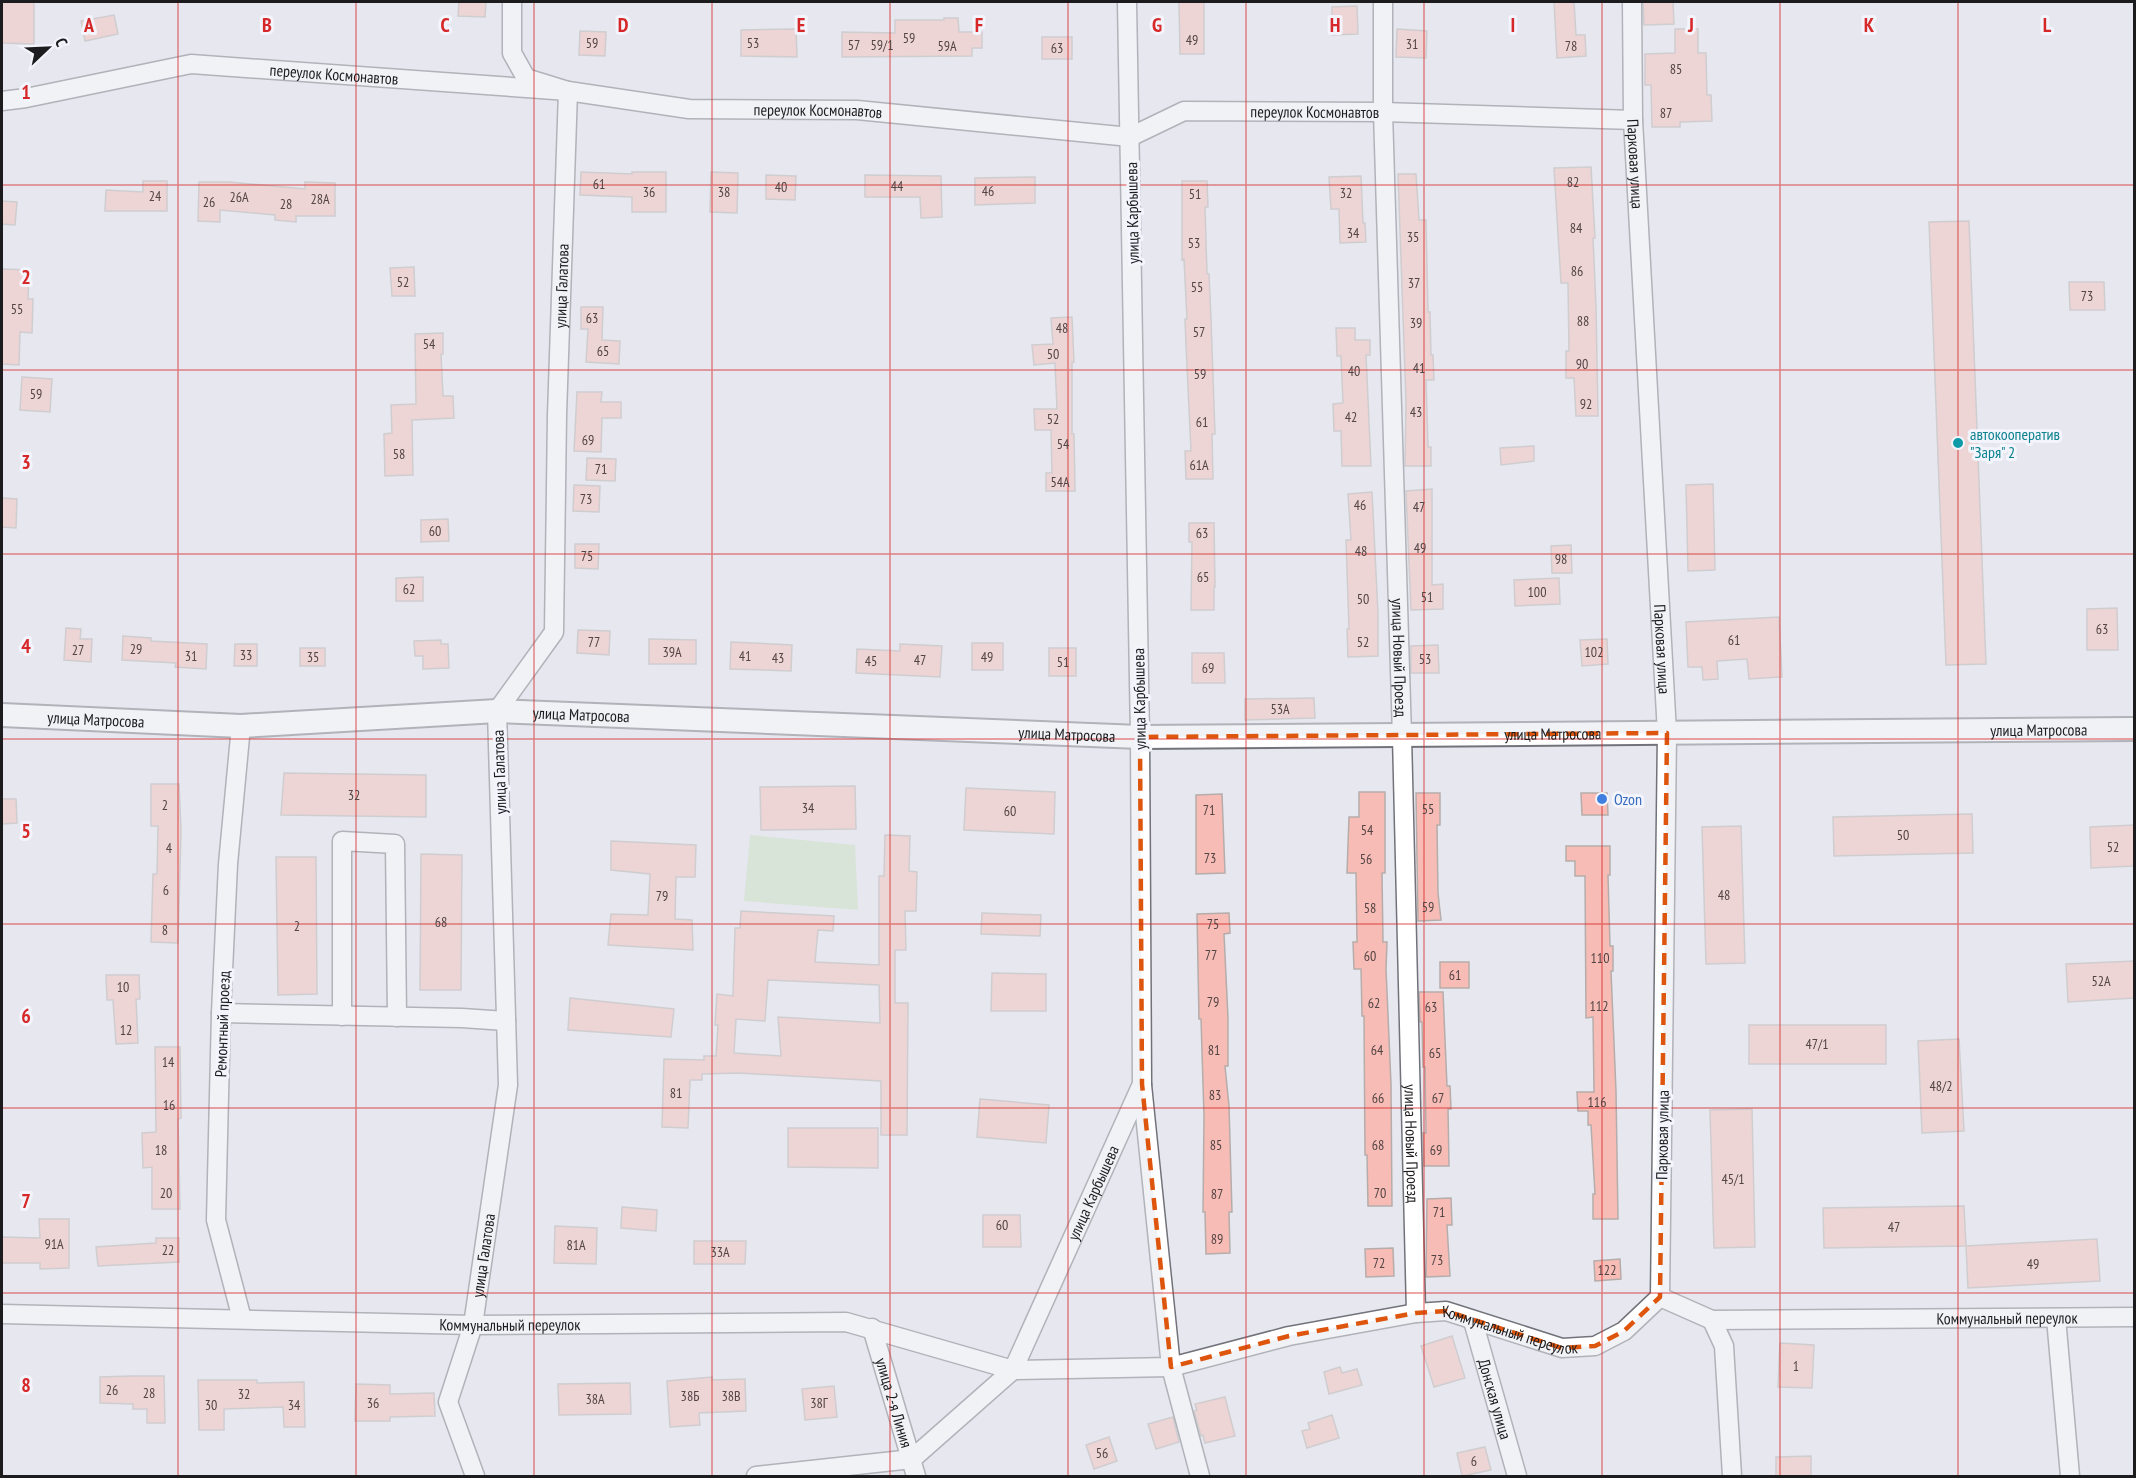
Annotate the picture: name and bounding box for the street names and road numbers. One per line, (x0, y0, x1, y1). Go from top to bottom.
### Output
street label: переулок Космонавтов (269, 60, 399, 89)
street label: переулок Космонавтов (754, 99, 883, 122)
street label: переулок Космонавтов (1250, 101, 1379, 122)
street label: Парковая улица (1623, 118, 1648, 209)
street label: улица Карбышева (1121, 162, 1143, 264)
street label: улица Галатова (550, 243, 573, 329)
street label: улица Новый Проезд (1388, 598, 1411, 717)
street label: Парковая улица (1650, 604, 1675, 695)
street label: улица Карбышева (1128, 648, 1150, 750)
street label: улица Матросова (532, 702, 630, 726)
street label: улица Матросова (47, 707, 145, 732)
street label: улица Матросова (1990, 719, 2087, 740)
street label: улица Матросова (1018, 722, 1116, 746)
street label: улица Матросова (1504, 723, 1601, 744)
street label: улица Галатова (488, 729, 510, 815)
street label: Ремонтный проезд (210, 970, 234, 1078)
street label: улица Новый Проезд (1400, 1084, 1423, 1203)
street label: Парковая улица (1651, 1090, 1673, 1180)
street label: улица Карбышева (1063, 1142, 1123, 1243)
street label: улица Галатова (467, 1212, 499, 1299)
street label: Коммунальный переулок (1442, 1301, 1579, 1358)
street label: Коммунальный переулок (1936, 1307, 2078, 1328)
street label: Коммунальный переулок (439, 1314, 581, 1335)
street label: улица 2-я Линия (871, 1355, 917, 1450)
street label: Донская улица (1474, 1356, 1516, 1442)

